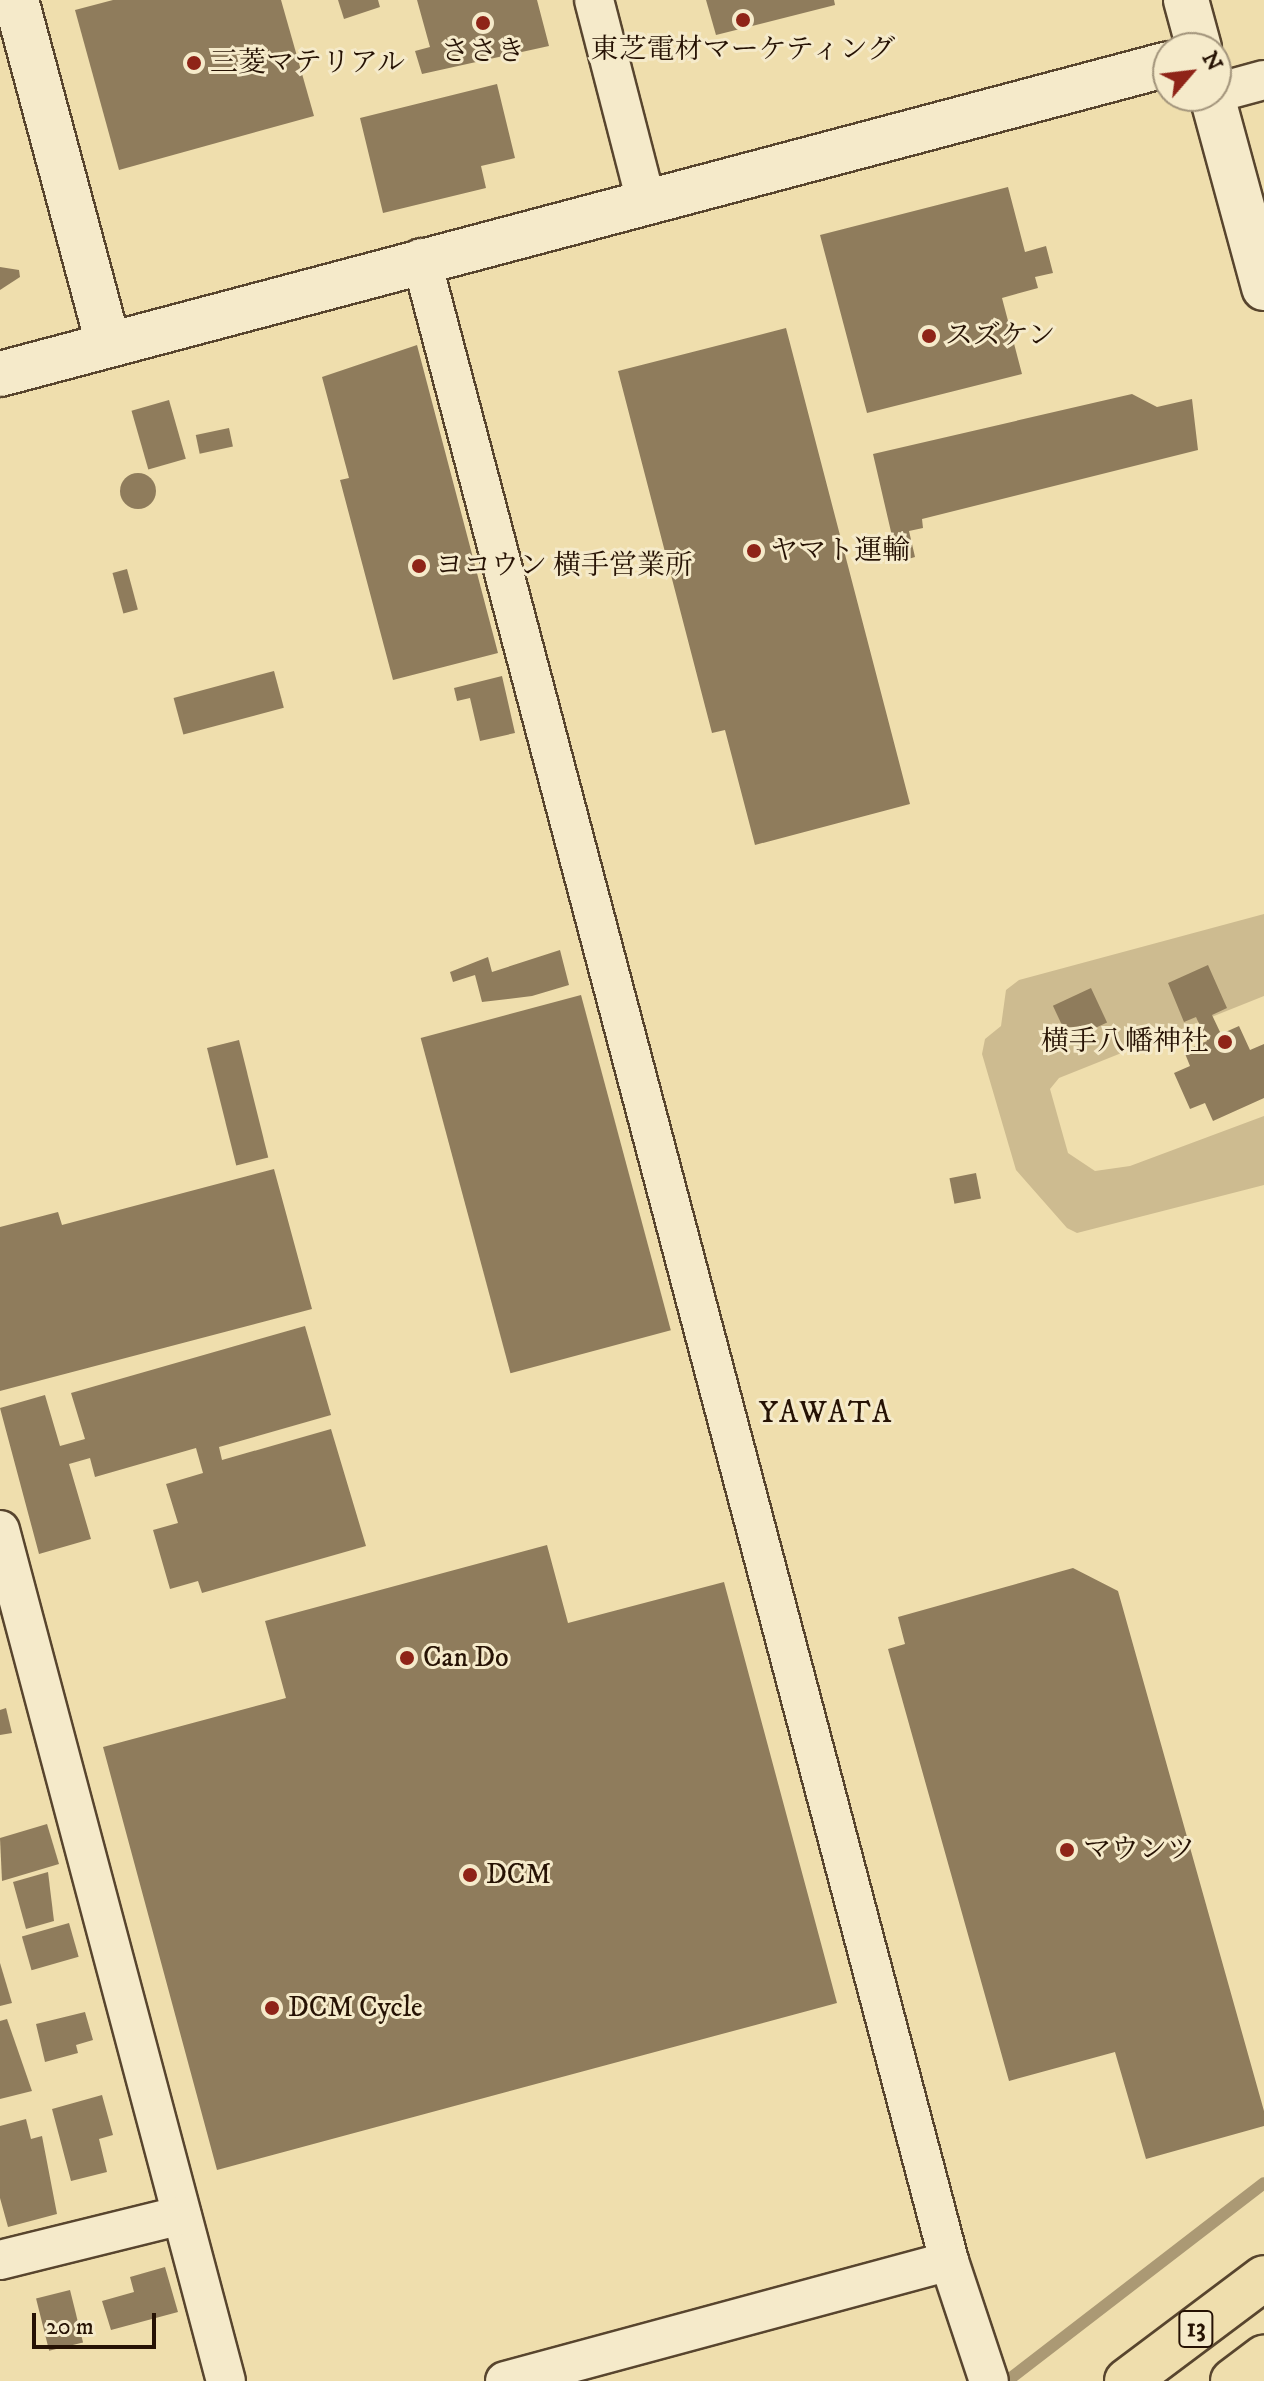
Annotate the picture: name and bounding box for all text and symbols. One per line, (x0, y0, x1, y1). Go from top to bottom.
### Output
marker: 東芝電材マーケティング (734, 11, 752, 29)
marker: ささき (474, 14, 492, 32)
north arrow (1152, 32, 1232, 112)
place label: 東芝電材マーケティング (589, 33, 897, 67)
place label: ささき (441, 35, 525, 69)
place label: 三菱マテリアル (210, 46, 406, 80)
text: N (1196, 47, 1228, 76)
marker: 三菱マテリアル (185, 54, 203, 72)
place label: スズケン (945, 319, 1057, 353)
marker: スズケン (920, 327, 938, 345)
place label: ヤマト運輸 (770, 534, 910, 568)
marker: ヤマト運輸 (745, 542, 763, 560)
place label: ヨコウン 横手営業所 (435, 549, 693, 583)
marker: ヨコウン 横手営業所 (410, 557, 428, 575)
place label: 横手八幡神社 (1041, 1025, 1209, 1059)
marker: 横手八幡神社 (1216, 1033, 1234, 1051)
district label: YAWATA (759, 1396, 893, 1432)
place label: Can Do (423, 1641, 509, 1675)
marker: Can Do (398, 1649, 416, 1667)
place label: マウンツ (1083, 1833, 1195, 1867)
marker: マウンツ (1058, 1841, 1076, 1859)
place label: DCM (486, 1858, 551, 1892)
marker: DCM (461, 1866, 479, 1884)
place label: DCM Cycle (288, 1991, 423, 2025)
marker: DCM Cycle (263, 1999, 281, 2017)
scale bar (36, 2297, 160, 2347)
road number: 13 (1178, 2307, 1214, 2351)
text: 20 m (46, 2312, 94, 2342)

